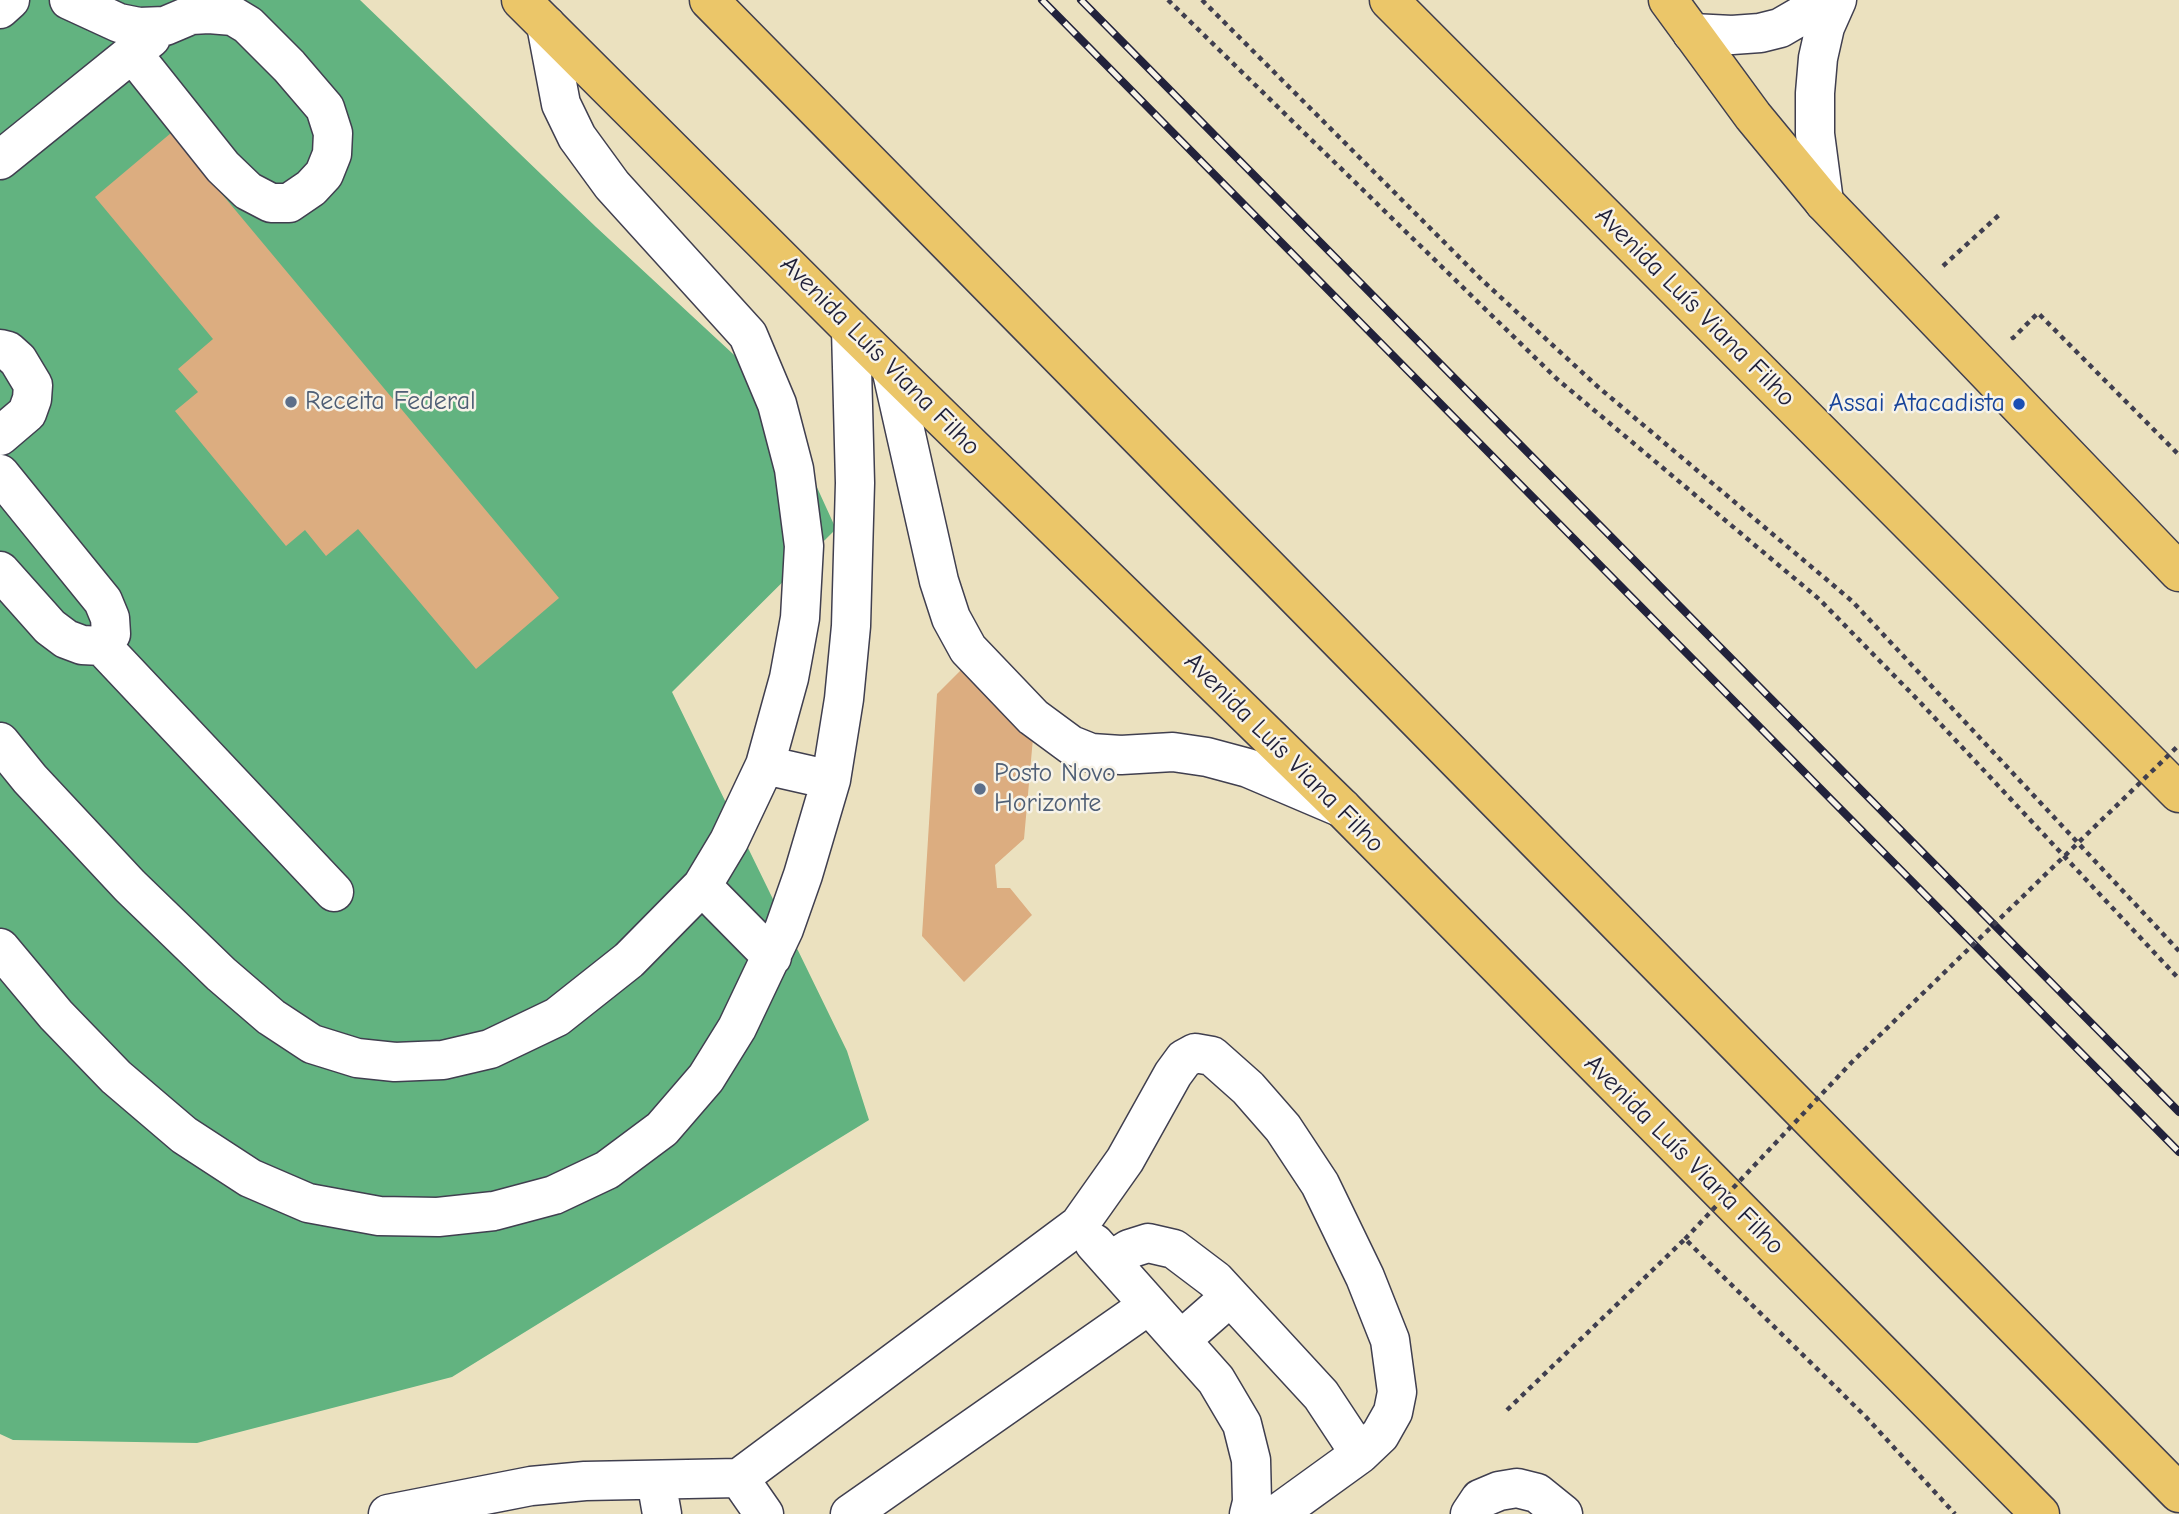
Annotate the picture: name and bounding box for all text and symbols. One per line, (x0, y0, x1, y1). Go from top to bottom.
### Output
street label: Avenida Luís Viana Filho (1588, 200, 1802, 414)
street label: Avenida Luís Viana Filho (773, 249, 987, 463)
place label: Receita Federal (305, 386, 476, 418)
place label: Assai Atacadista (1829, 388, 2005, 420)
marker: Receita Federal (283, 394, 299, 410)
marker: Assai Atacadista (2011, 396, 2027, 412)
street label: Avenida Luís Viana Filho (1177, 646, 1391, 860)
place label: Posto Novo Horizonte (994, 758, 1116, 820)
marker: Posto Novo Horizonte (972, 781, 988, 797)
street label: Avenida Luís Viana Filho (1577, 1048, 1791, 1262)

